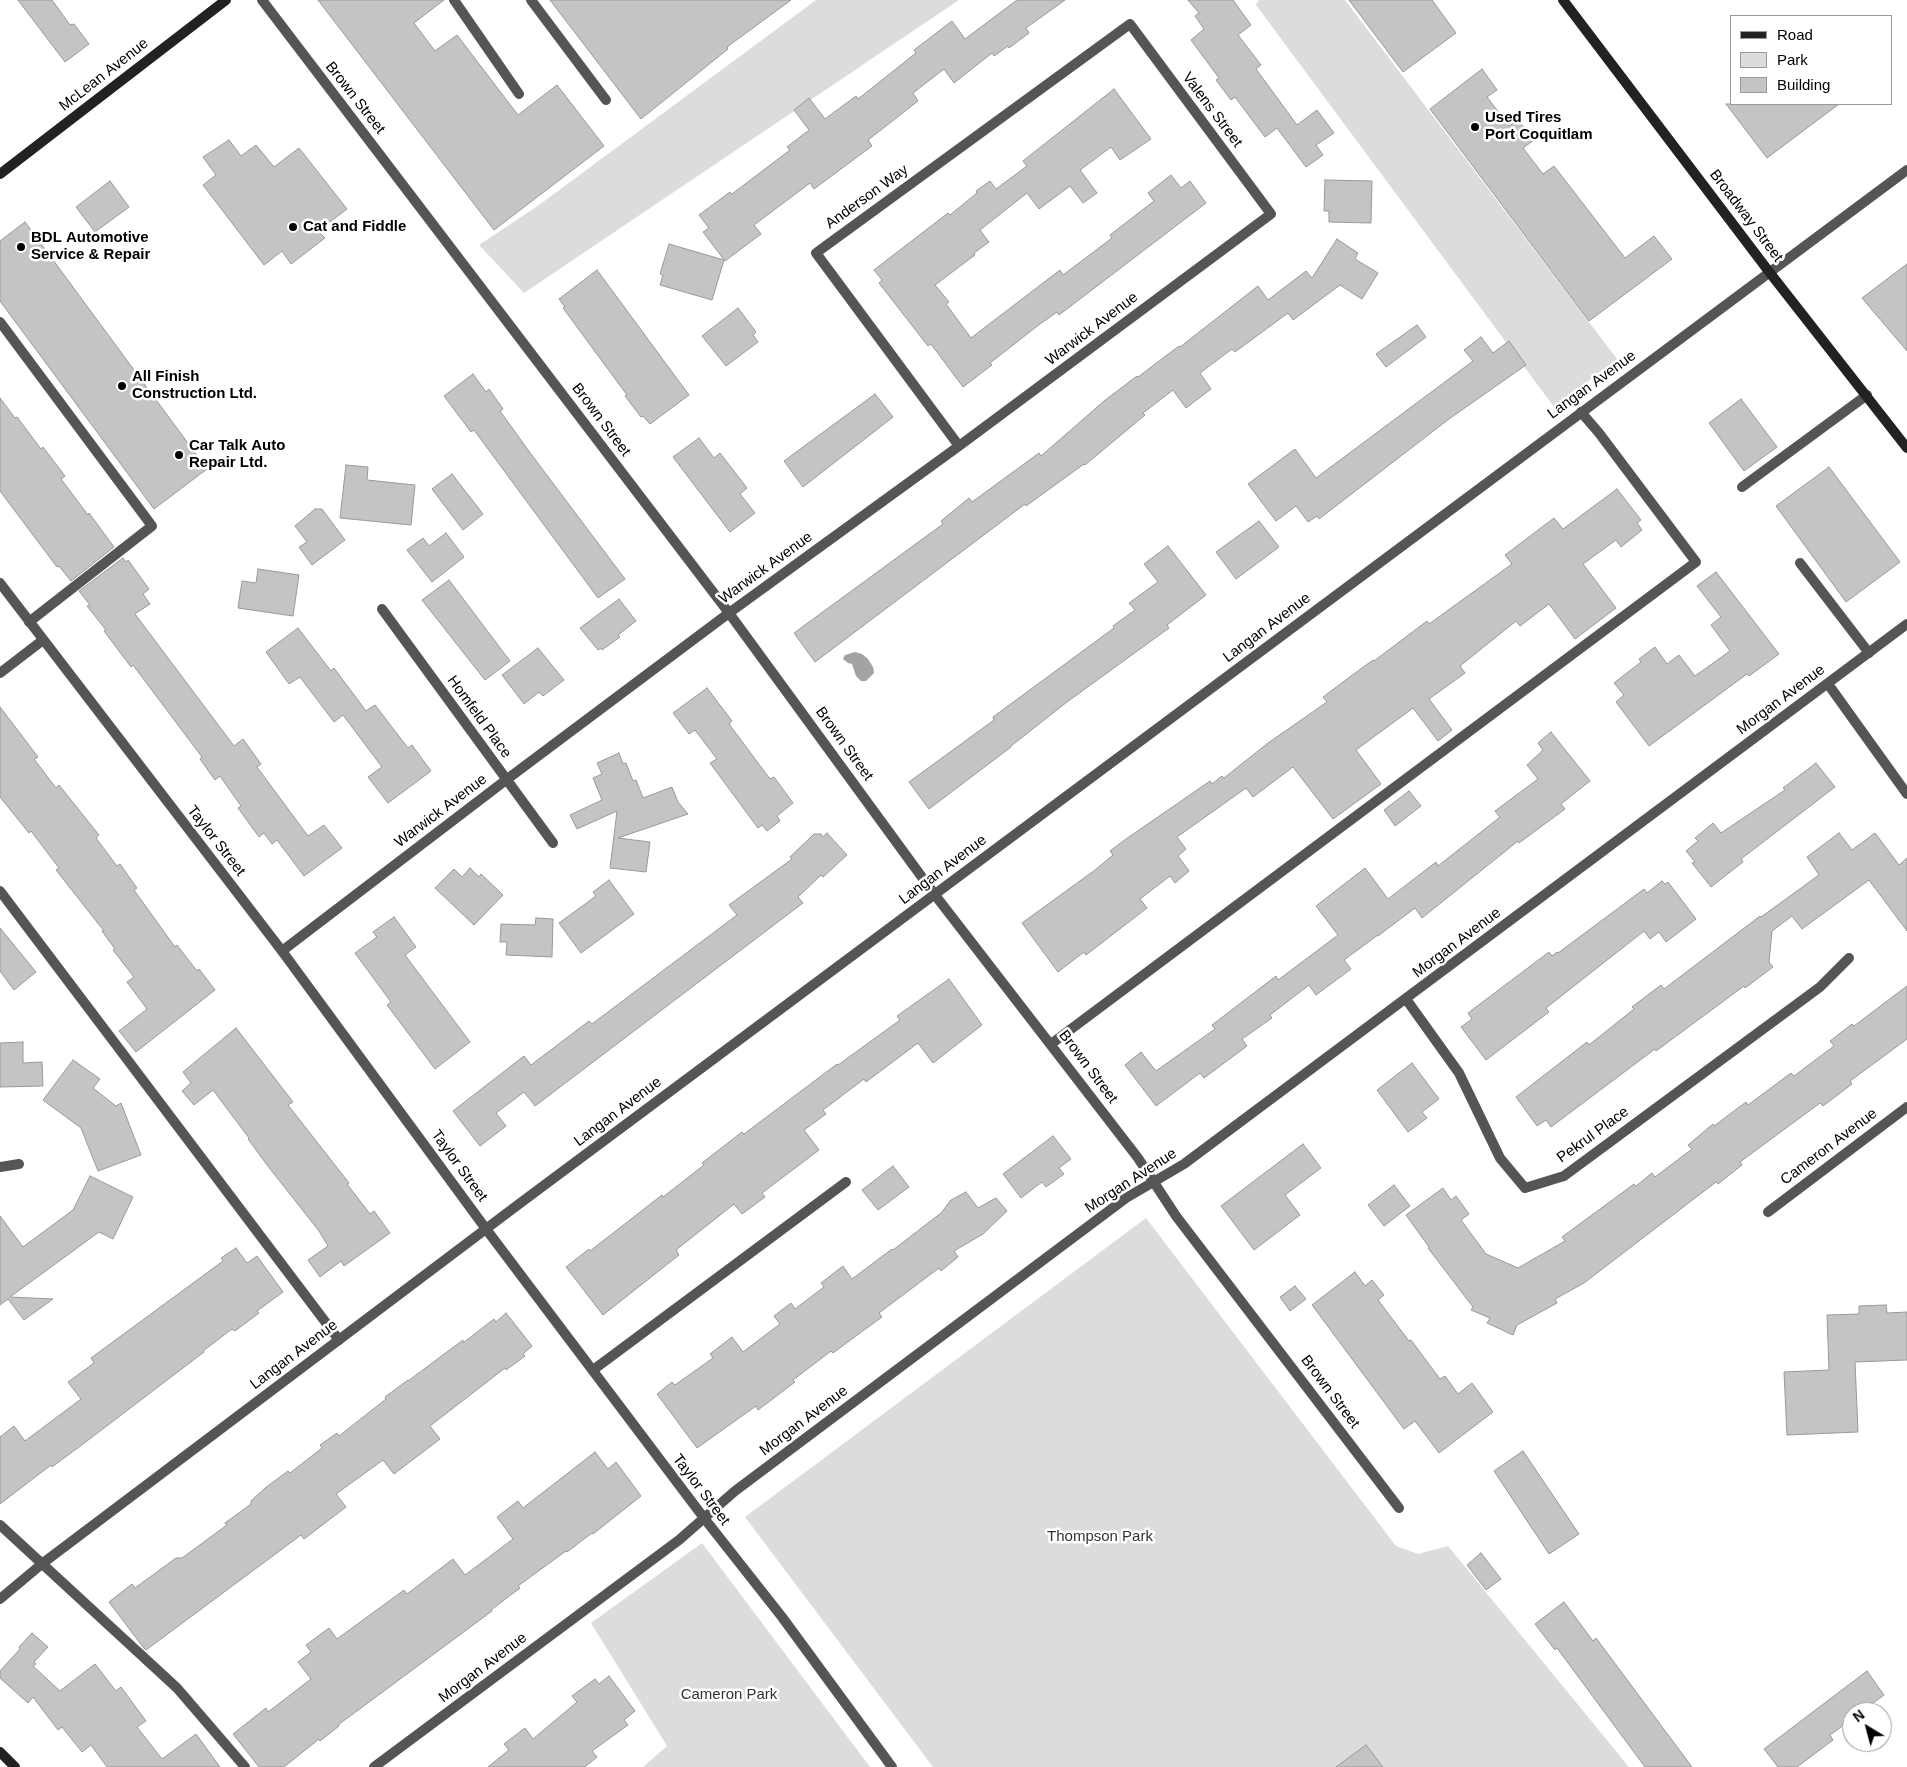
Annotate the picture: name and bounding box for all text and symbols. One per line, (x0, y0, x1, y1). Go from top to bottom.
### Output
legend (1730, 15, 1892, 105)
text: Road (1777, 26, 1813, 43)
street label: McLean Avenue (56, 35, 152, 115)
text: Park (1777, 51, 1808, 68)
street label: Brown Street (321, 58, 389, 138)
street label: Valens Street (1178, 69, 1246, 151)
text: Building (1777, 76, 1830, 93)
place label: Used Tires Port Coquitlam (1485, 109, 1592, 144)
marker: Used Tires Port Coquitlam (1469, 121, 1481, 133)
street label: Anderson Way (822, 161, 912, 233)
street label: Broadway Street (1705, 166, 1787, 266)
place label: Cat and Fiddle (303, 218, 406, 236)
marker: Cat and Fiddle (287, 221, 299, 233)
place label: BDL Automotive Service & Repair (31, 229, 150, 264)
marker: BDL Automotive Service & Repair (15, 241, 27, 253)
street label: Warwick Avenue (1042, 288, 1142, 370)
street label: Langan Avenue (1544, 347, 1640, 423)
place label: All Finish Construction Ltd. (132, 368, 257, 403)
marker: All Finish Construction Ltd. (116, 380, 128, 392)
street label: Brown Street (568, 380, 634, 460)
place label: Car Talk Auto Repair Ltd. (189, 437, 285, 472)
marker: Car Talk Auto Repair Ltd. (173, 449, 185, 461)
street label: Warwick Avenue (716, 528, 816, 608)
street label: Langan Avenue (1220, 589, 1314, 667)
street label: Morgan Avenue (1733, 661, 1829, 739)
street label: Homfeld Place (443, 672, 515, 762)
street label: Brown Street (811, 704, 877, 784)
street label: Warwick Avenue (391, 770, 491, 852)
street label: Taylor Street (183, 802, 249, 880)
street label: Langan Avenue (896, 831, 990, 909)
street label: Morgan Avenue (1409, 904, 1505, 982)
street label: Brown Street (1055, 1027, 1121, 1107)
street label: Langan Avenue (571, 1073, 665, 1151)
street label: Pekrul Place (1554, 1103, 1632, 1167)
street label: Cameron Avenue (1777, 1105, 1881, 1189)
street label: Taylor Street (427, 1127, 491, 1205)
street label: Morgan Avenue (1082, 1145, 1180, 1217)
street label: Langan Avenue (247, 1316, 341, 1394)
street label: Brown Street (1297, 1352, 1363, 1432)
street label: Morgan Avenue (756, 1382, 852, 1460)
street label: Taylor Street (668, 1451, 734, 1529)
park label: Thompson Park (1047, 1528, 1153, 1546)
street label: Morgan Avenue (435, 1629, 531, 1707)
park label: Cameron Park (681, 1686, 777, 1704)
north arrow (1842, 1702, 1892, 1752)
text: N (1850, 1706, 1867, 1725)

